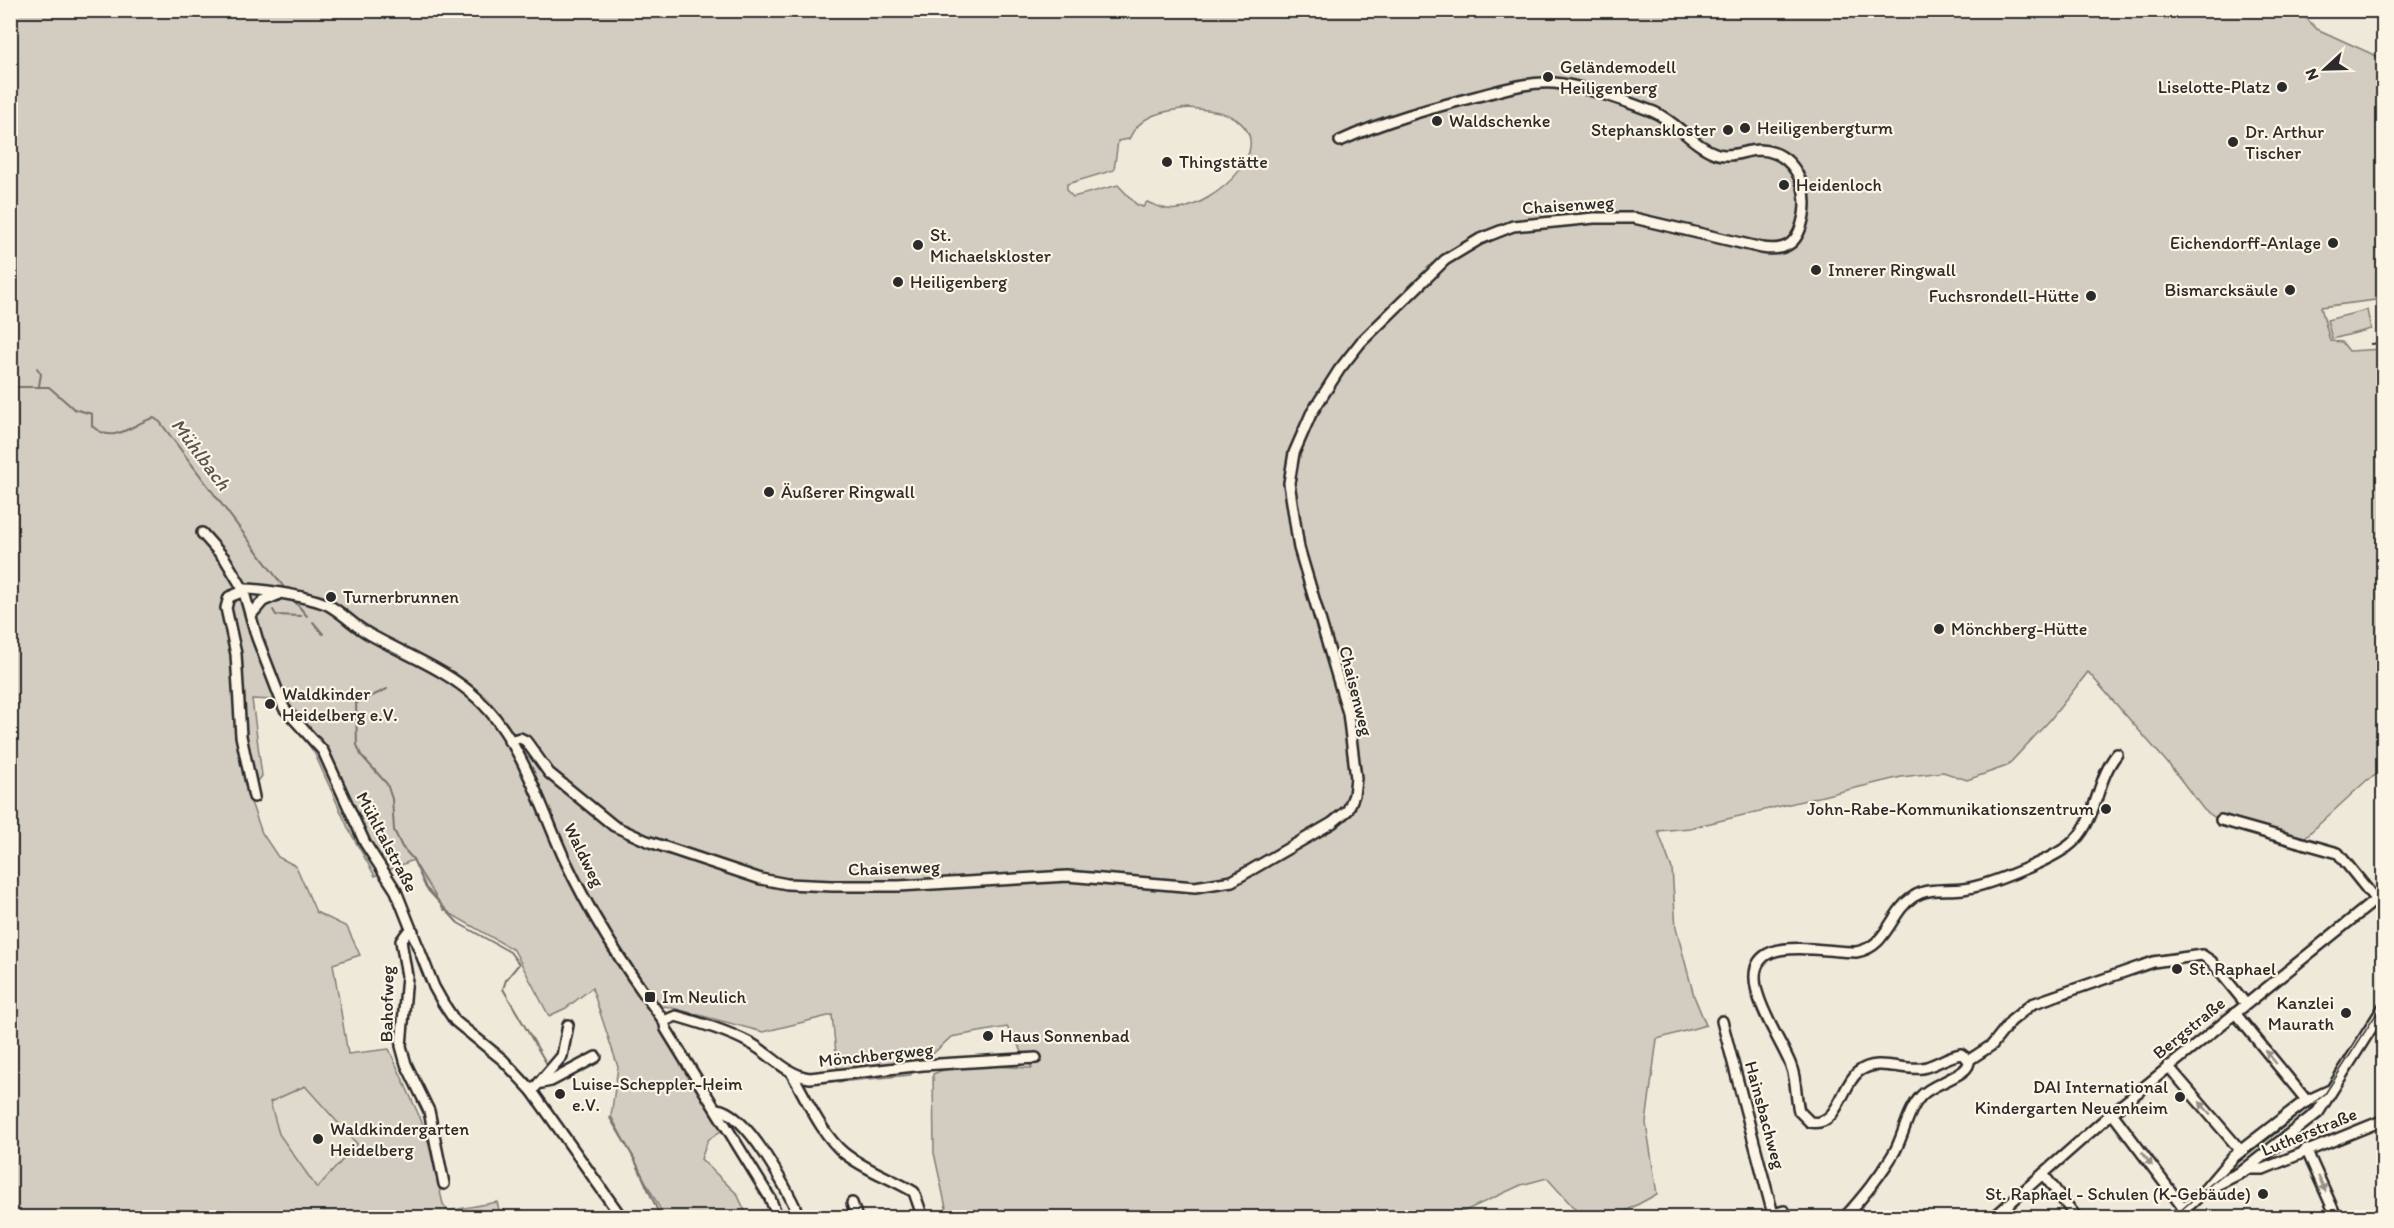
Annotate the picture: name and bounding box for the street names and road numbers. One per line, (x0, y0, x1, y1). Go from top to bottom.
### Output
street label: Chaisenweg (1521, 191, 1616, 219)
street label: Chaisenweg (1334, 644, 1378, 739)
street label: Mühltalstraße (351, 788, 423, 896)
street label: Waldweg (559, 819, 609, 891)
street label: Chaisenweg (848, 855, 941, 881)
street label: Bahofweg (375, 965, 399, 1043)
street label: Bergstraße (2148, 992, 2230, 1064)
street label: Mönchbergweg (818, 1038, 935, 1072)
street label: Hainsbachweg (1740, 1058, 1790, 1172)
street label: Lutherstraße (2258, 1103, 2360, 1161)

